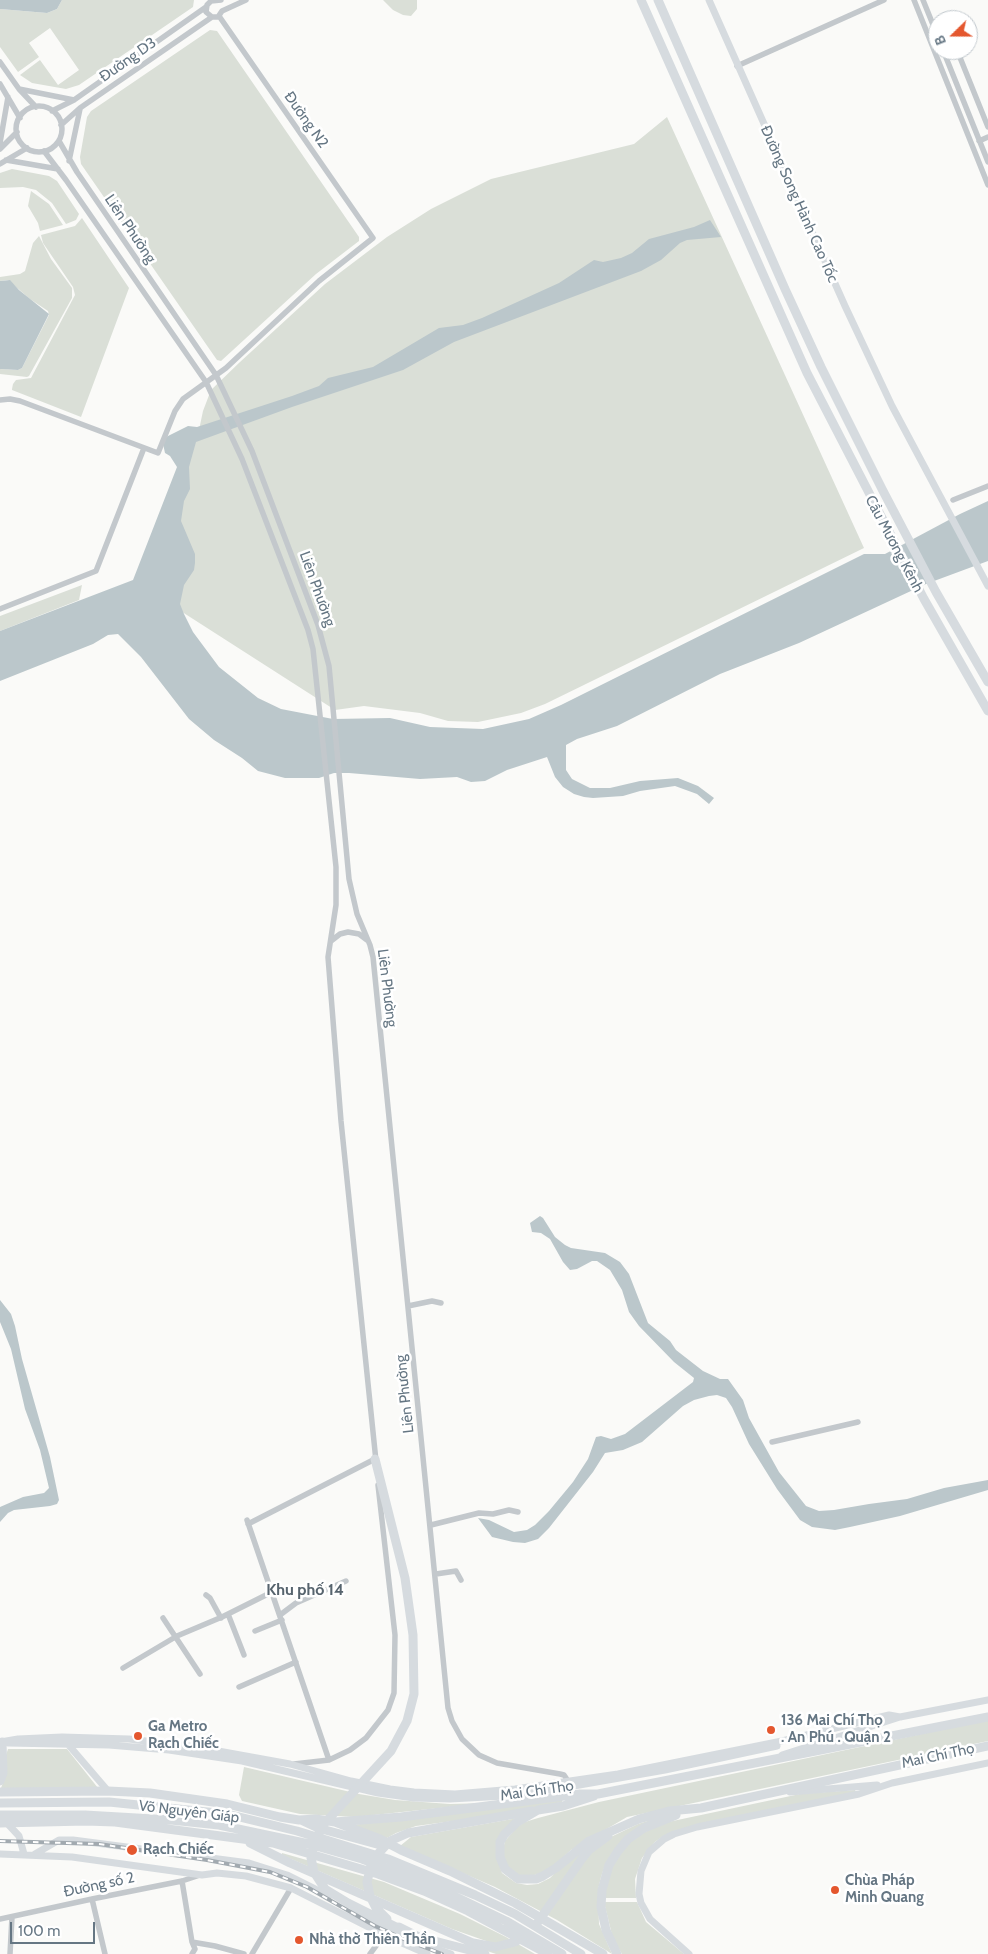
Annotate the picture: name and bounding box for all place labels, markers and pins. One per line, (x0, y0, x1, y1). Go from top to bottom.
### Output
place label: 136 Mai Chí Thọ . An Phú . Quận 2 (781, 1712, 891, 1747)
place label: Ga Metro Rạch Chiếc (148, 1718, 219, 1753)
marker: 136 Mai Chí Thọ . An Phú . Quận 2 (765, 1724, 777, 1736)
marker: Ga Metro Rạch Chiếc (132, 1730, 144, 1742)
place label: Rạch Chiếc (143, 1841, 214, 1859)
marker: Rạch Chiếc (125, 1843, 139, 1857)
place label: Chùa Pháp Minh Quang (845, 1872, 924, 1907)
marker: Chùa Pháp Minh Quang (829, 1884, 841, 1896)
place label: Nhà thờ Thiên Thần (309, 1931, 436, 1949)
marker: Nhà thờ Thiên Thần (293, 1934, 305, 1946)

